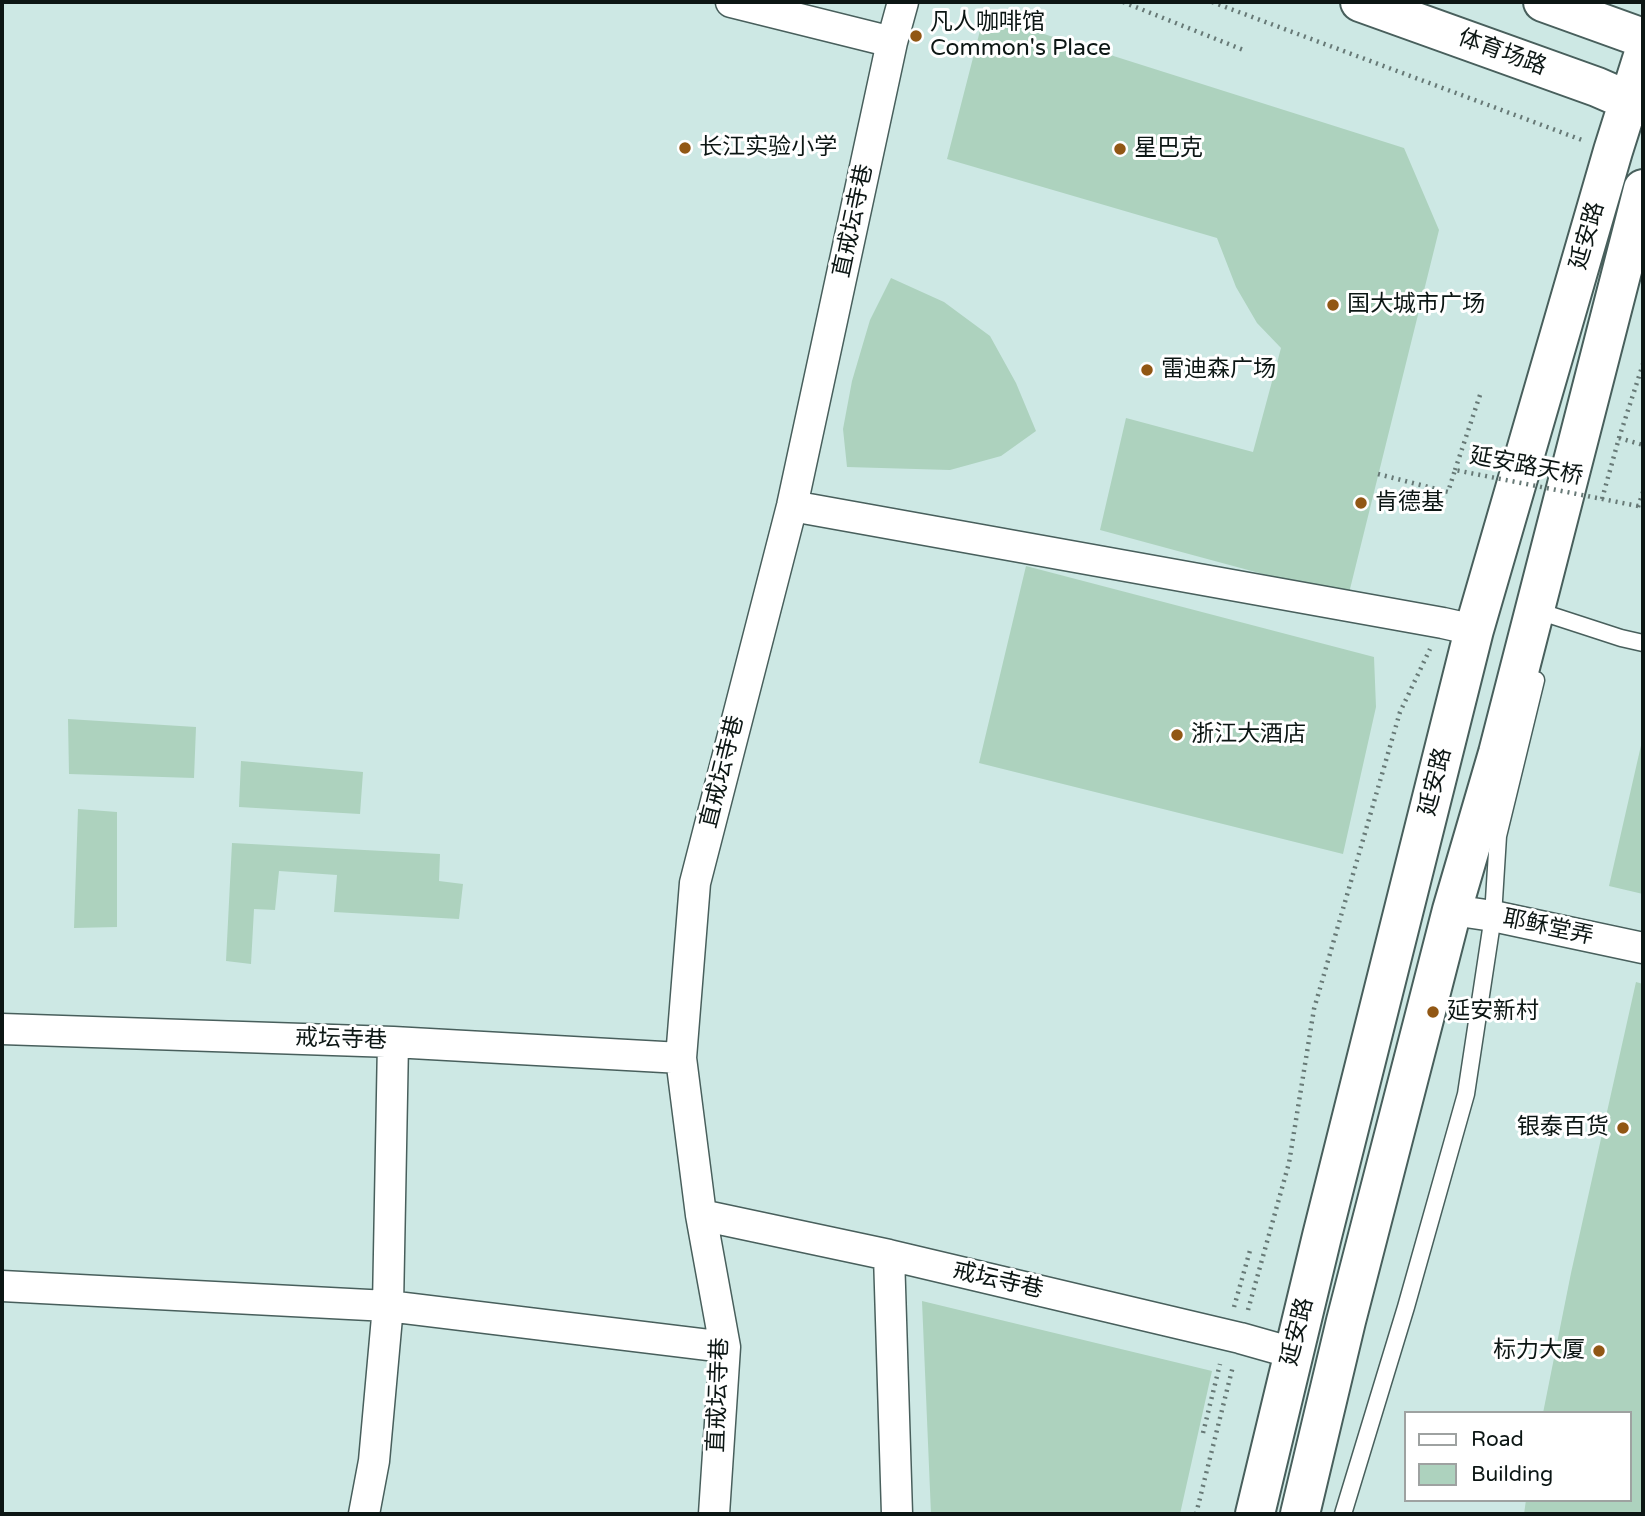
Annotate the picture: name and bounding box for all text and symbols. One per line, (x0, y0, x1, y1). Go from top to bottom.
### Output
place label: 凡人咖啡馆 Common's Place (930, 9, 1111, 63)
street label: 体育场路 (1454, 24, 1550, 82)
marker: 凡人咖啡馆 Common's Place (908, 28, 924, 44)
place label: 长江实验小学 (699, 134, 837, 162)
place label: 星巴克 (1134, 135, 1203, 163)
marker: 长江实验小学 (677, 140, 693, 156)
marker: 星巴克 (1112, 141, 1128, 157)
street label: 直戒坛寺巷 (829, 162, 879, 280)
street label: 延安路 (1565, 199, 1611, 273)
place label: 国大城市广场 (1347, 291, 1485, 319)
marker: 国大城市广场 (1325, 297, 1341, 313)
place label: 雷迪森广场 (1161, 356, 1276, 384)
marker: 雷迪森广场 (1139, 362, 1155, 378)
street label: 延安路天桥 (1467, 442, 1585, 492)
place label: 肯德基 (1375, 489, 1444, 517)
marker: 肯德基 (1353, 495, 1369, 511)
street label: 直戒坛寺巷 (696, 713, 750, 831)
place label: 浙江大酒店 (1191, 721, 1306, 749)
marker: 浙江大酒店 (1169, 727, 1185, 743)
street label: 延安路 (1414, 745, 1458, 819)
street label: 耶稣堂弄 (1500, 905, 1596, 951)
place label: 延安新村 (1447, 998, 1539, 1026)
marker: 延安新村 (1425, 1004, 1441, 1020)
street label: 戒坛寺巷 (295, 1025, 387, 1055)
place label: 银泰百货 (1517, 1114, 1609, 1142)
marker: 银泰百货 (1615, 1120, 1631, 1136)
street label: 戒坛寺巷 (950, 1257, 1046, 1305)
street label: 延安路 (1276, 1295, 1320, 1369)
street label: 直戒坛寺巷 (703, 1337, 735, 1453)
place label: 标力大厦 (1493, 1337, 1585, 1365)
marker: 标力大厦 (1591, 1343, 1607, 1359)
legend (1404, 1411, 1631, 1502)
text: Road (1471, 1427, 1524, 1452)
text: Building (1471, 1462, 1553, 1487)

